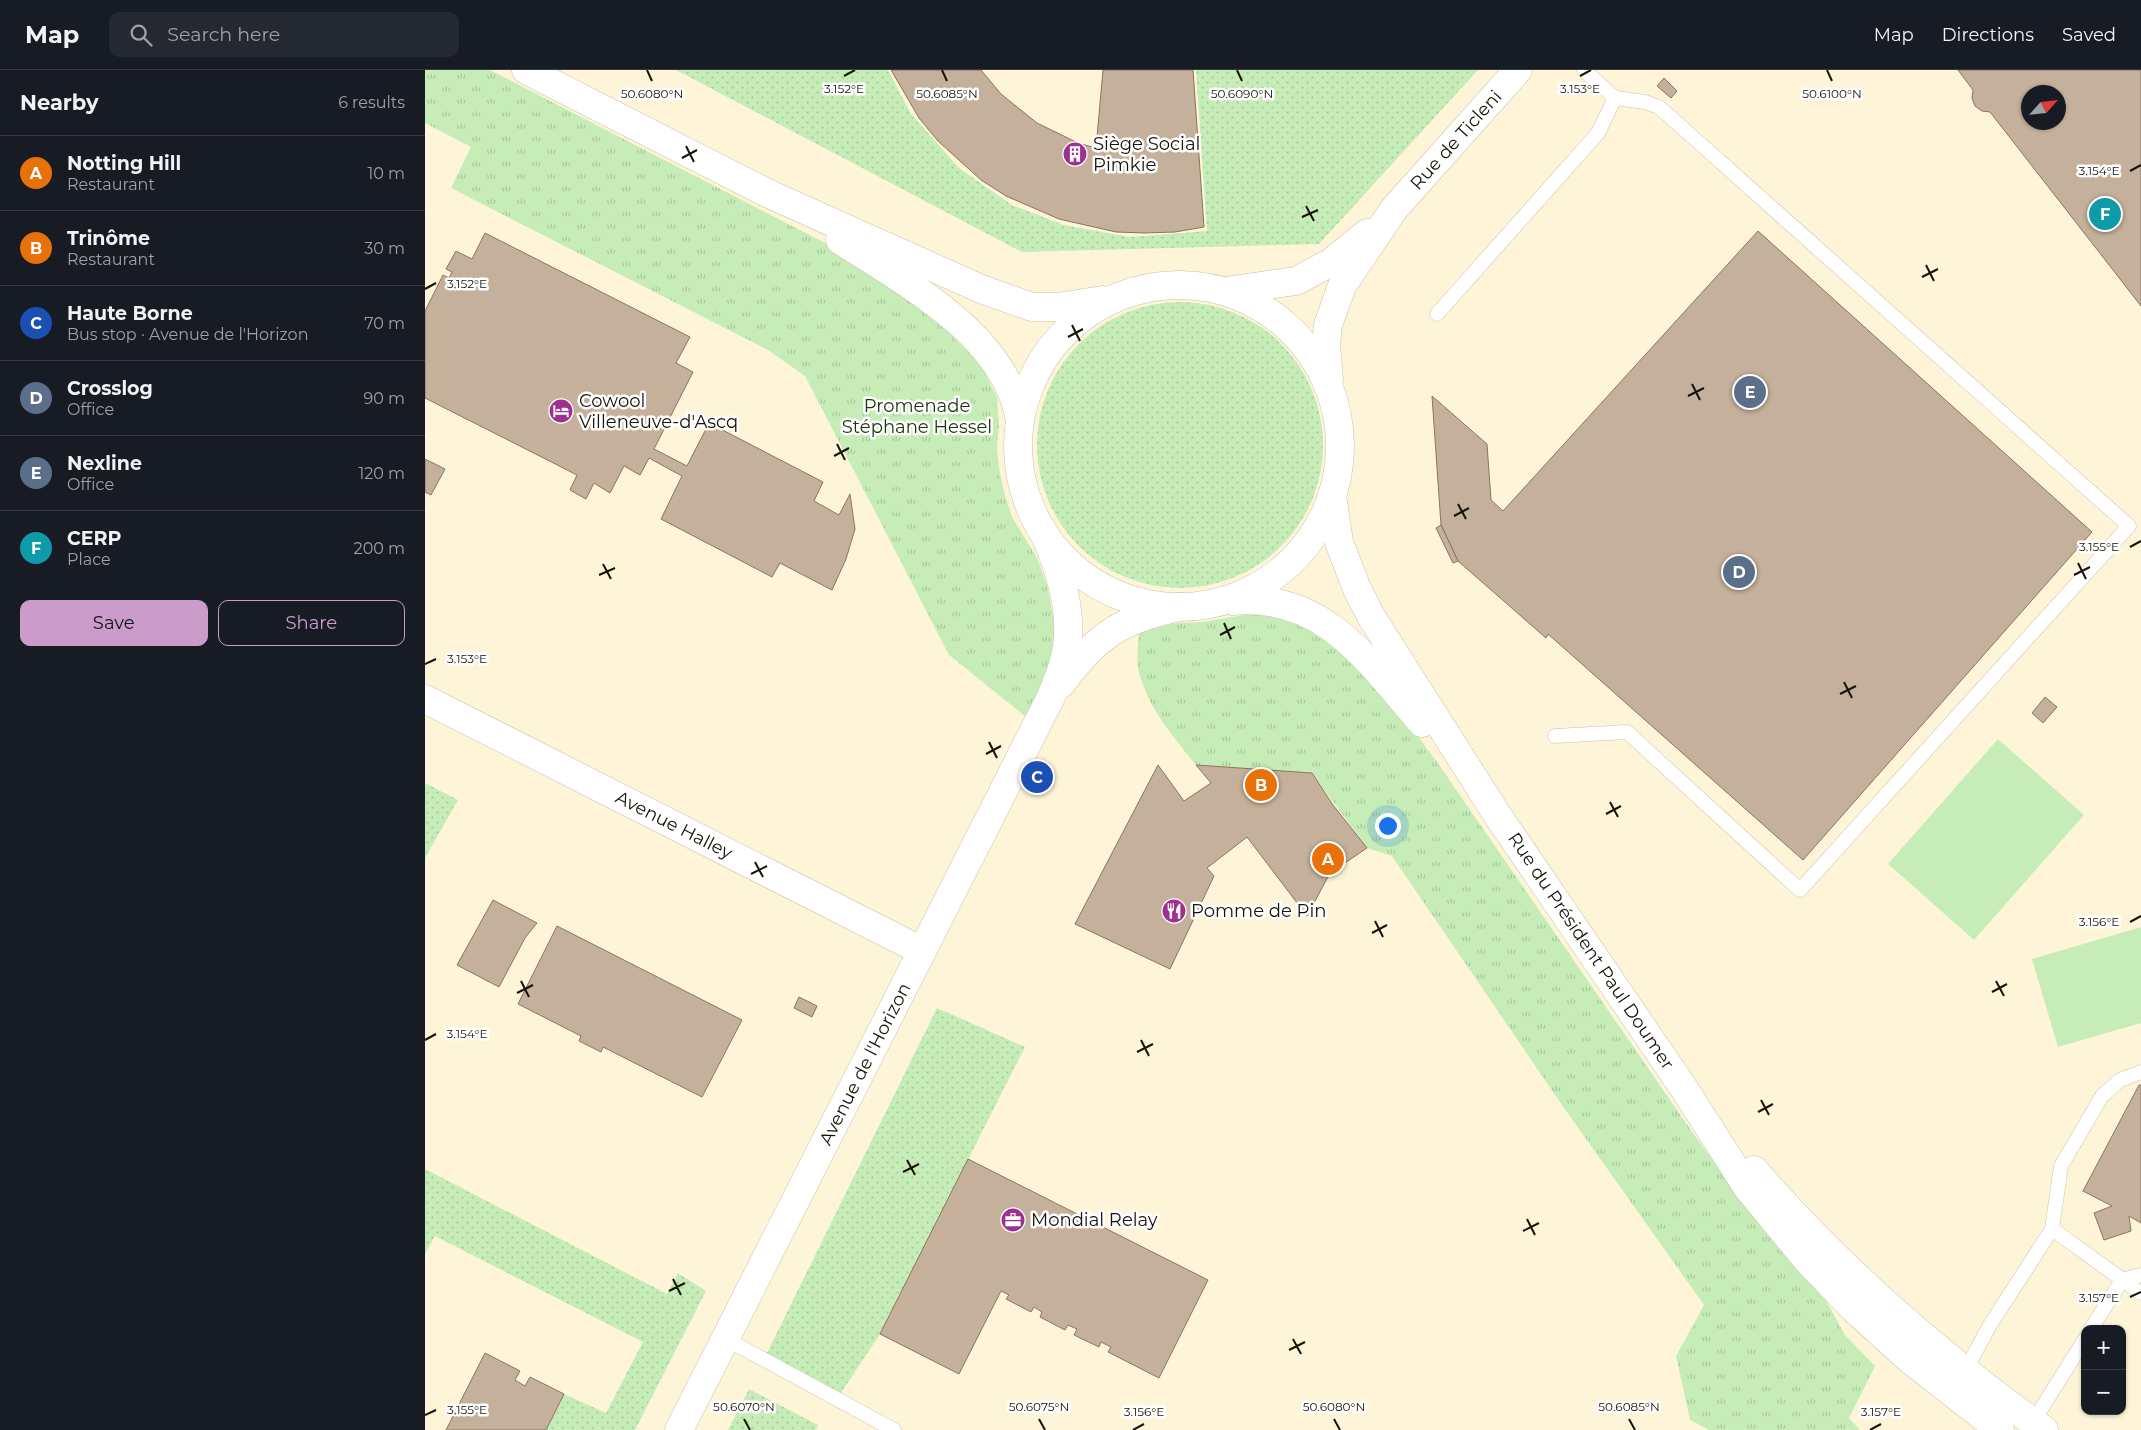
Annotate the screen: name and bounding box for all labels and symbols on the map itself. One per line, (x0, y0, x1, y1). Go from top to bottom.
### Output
text: 3.152°E (824, 81, 864, 96)
text: 3.153°E (1560, 81, 1600, 96)
north arrow (2021, 85, 2066, 130)
text: 50.6080°N (621, 86, 683, 101)
text: 50.6085°N (916, 86, 978, 101)
text: 50.6090°N (1211, 86, 1273, 101)
street label: Rue de Ticleni (1406, 86, 1506, 194)
text: 50.6100°N (1802, 86, 1862, 101)
place label: Siège Social Pimkie (1093, 133, 1200, 176)
building icon: Siège Social Pimkie (1062, 141, 1088, 167)
text: 3.154°E (2079, 163, 2119, 178)
pin: F (2089, 195, 2121, 233)
text: 3.152°E (447, 276, 487, 291)
pin: E (1734, 373, 1766, 411)
place label: Cowool Villeneuve-d'Ascq (579, 390, 738, 433)
park label: Promenade Stéphane Hessel (842, 395, 992, 438)
hotel icon: Cowool Villeneuve-d'Ascq (548, 398, 574, 424)
text: 3.155°E (2079, 539, 2119, 554)
pin: D (1723, 553, 1755, 591)
text: 3.153°E (447, 651, 487, 666)
pin: C (1021, 758, 1053, 796)
pin: B (1245, 766, 1277, 804)
street label: Avenue Halley (612, 786, 736, 864)
your location (1375, 813, 1401, 839)
street label: Rue du Président Paul Doumer (1503, 828, 1679, 1074)
pin: A (1312, 840, 1344, 878)
restaurant icon: Pomme de Pin (1161, 898, 1187, 924)
place label: Pomme de Pin (1191, 900, 1327, 922)
text: 3.156°E (2079, 914, 2119, 929)
street label: Avenue de l'Horizon (815, 979, 915, 1149)
text: 3.154°E (447, 1026, 487, 1041)
office icon: Mondial Relay (1000, 1207, 1026, 1233)
place label: Mondial Relay (1031, 1209, 1158, 1231)
text: 3.157°E (2079, 1290, 2119, 1305)
text: 50.6070°N (713, 1399, 775, 1414)
text: 50.6075°N (1009, 1399, 1069, 1414)
text: 50.6080°N (1303, 1399, 1365, 1414)
text: 50.6085°N (1598, 1399, 1660, 1414)
text: 3.155°E (447, 1402, 487, 1417)
text: 3.156°E (1124, 1404, 1164, 1419)
text: 3.157°E (1861, 1404, 1901, 1419)

